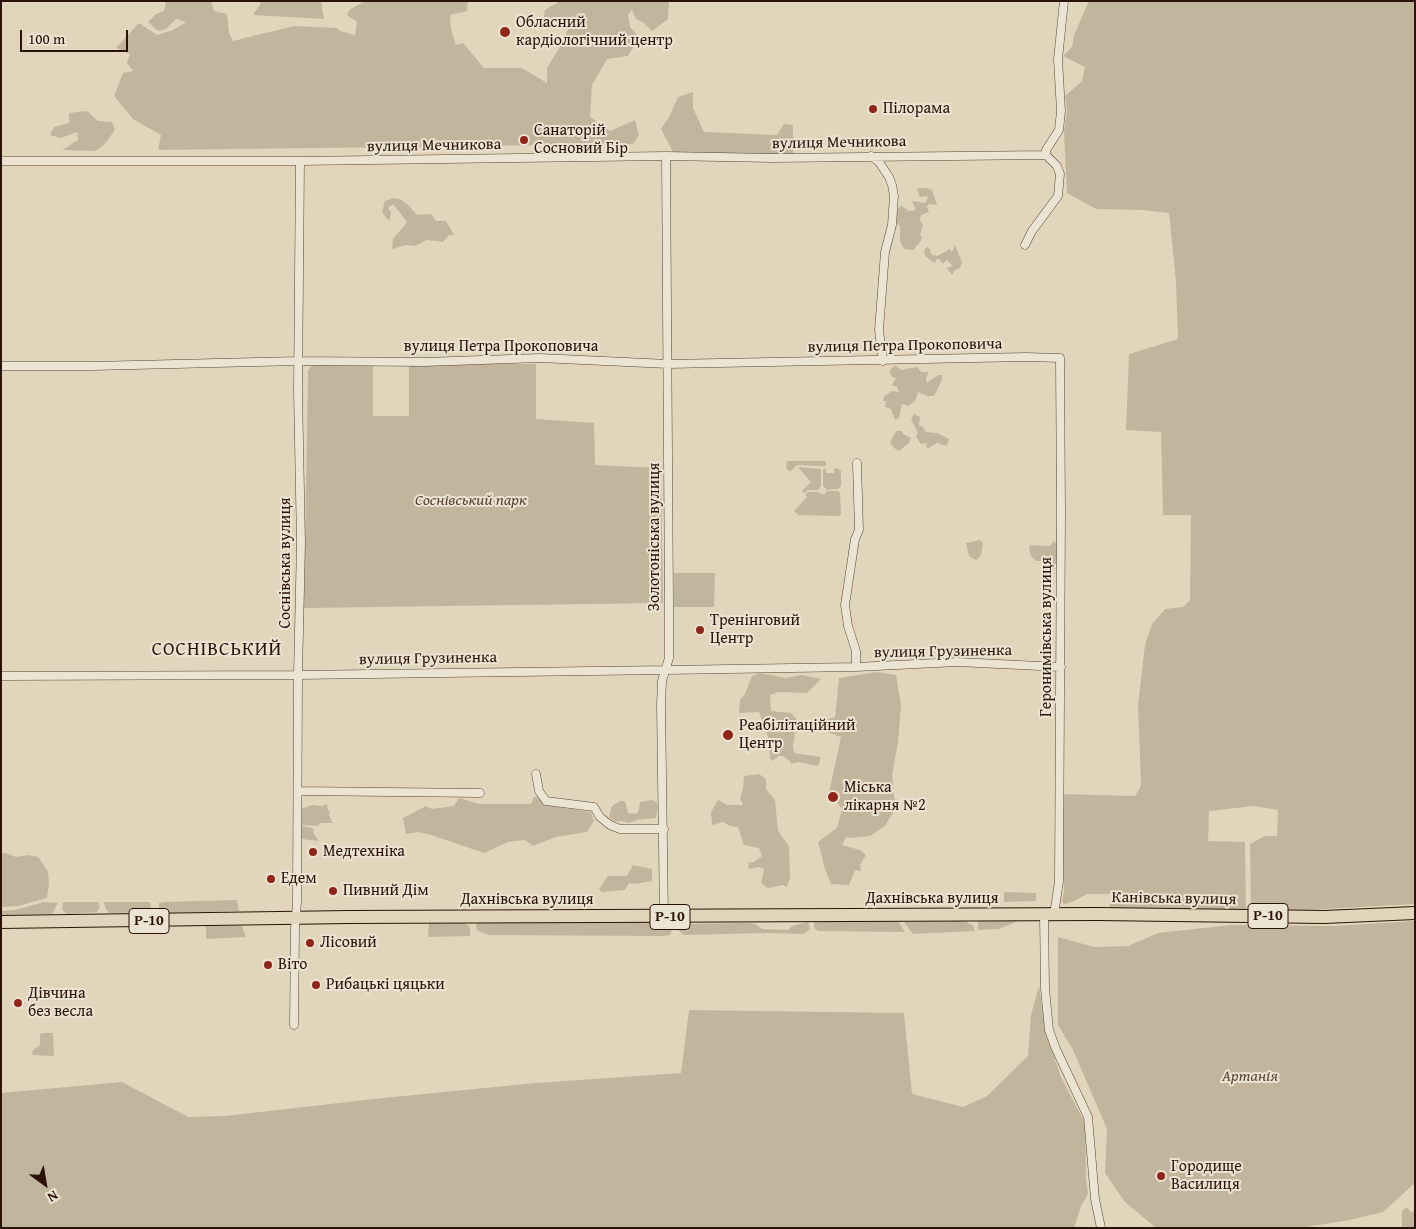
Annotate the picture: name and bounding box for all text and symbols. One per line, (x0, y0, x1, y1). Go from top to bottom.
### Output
place label: Обласний кардіологічний центр (516, 13, 673, 51)
scale bar (22, 20, 130, 52)
marker: Обласний кардіологічний центр (498, 25, 512, 39)
text: 100 m (28, 28, 65, 49)
place label: Пілорама (883, 99, 950, 119)
marker: Пілорама (867, 103, 879, 115)
place label: Санаторій Сосновий Бір (534, 121, 628, 159)
street label: вулиця Мечникова (772, 132, 906, 154)
marker: Санаторій Сосновий Бір (518, 134, 530, 146)
street label: вулиця Мечникова (367, 135, 501, 157)
street label: вулиця Петра Прокоповича (808, 335, 1002, 357)
street label: вулиця Петра Прокоповича (404, 337, 598, 357)
street label: Золотоніська вулиця (645, 463, 665, 611)
park label: Соснівський парк (415, 491, 527, 511)
street label: Соснівська вулиця (276, 497, 296, 629)
street label: Геронимівська вулиця (1037, 557, 1057, 717)
place label: Тренінговий Центр (710, 611, 800, 649)
marker: Тренінговий Центр (694, 624, 706, 636)
district label: СОСНІВСЬКИЙ (150, 639, 284, 661)
street label: вулиця Грузиненка (874, 641, 1012, 663)
street label: вулиця Грузиненка (359, 648, 497, 670)
place label: Реабілітаційний Центр (739, 716, 855, 754)
marker: Реабілітаційний Центр (721, 728, 735, 742)
place label: Міська лікарня №2 (844, 778, 926, 816)
marker: Міська лікарня №2 (826, 790, 840, 804)
place label: Медтехніка (323, 842, 405, 862)
marker: Медтехніка (307, 846, 319, 858)
place label: Едем (281, 869, 317, 889)
marker: Едем (265, 873, 277, 885)
place label: Пивний Дім (343, 881, 429, 901)
marker: Пивний Дім (327, 885, 339, 897)
street label: Канівська вулиця (1112, 888, 1236, 910)
street label: Дахнівська вулиця (865, 889, 999, 909)
street label: Дахнівська вулиця (460, 890, 594, 910)
road number: Р-10 (650, 904, 690, 930)
road number: Р-10 (1248, 904, 1288, 928)
road number: Р-10 (129, 908, 169, 934)
place label: Лісовий (320, 933, 377, 953)
marker: Лісовий (304, 937, 316, 949)
place label: Віто (278, 955, 307, 975)
marker: Віто (262, 959, 274, 971)
place label: Рибацькі цяцьки (326, 975, 445, 995)
marker: Рибацькі цяцьки (310, 979, 322, 991)
place label: Дівчина без весла (28, 984, 93, 1022)
marker: Дівчина без весла (12, 997, 24, 1009)
park label: Артанія (1222, 1067, 1278, 1087)
place label: Городище Василиця (1171, 1157, 1242, 1195)
north arrow (20, 1159, 70, 1209)
marker: Городище Василиця (1155, 1170, 1167, 1182)
text: N (44, 1186, 62, 1208)

